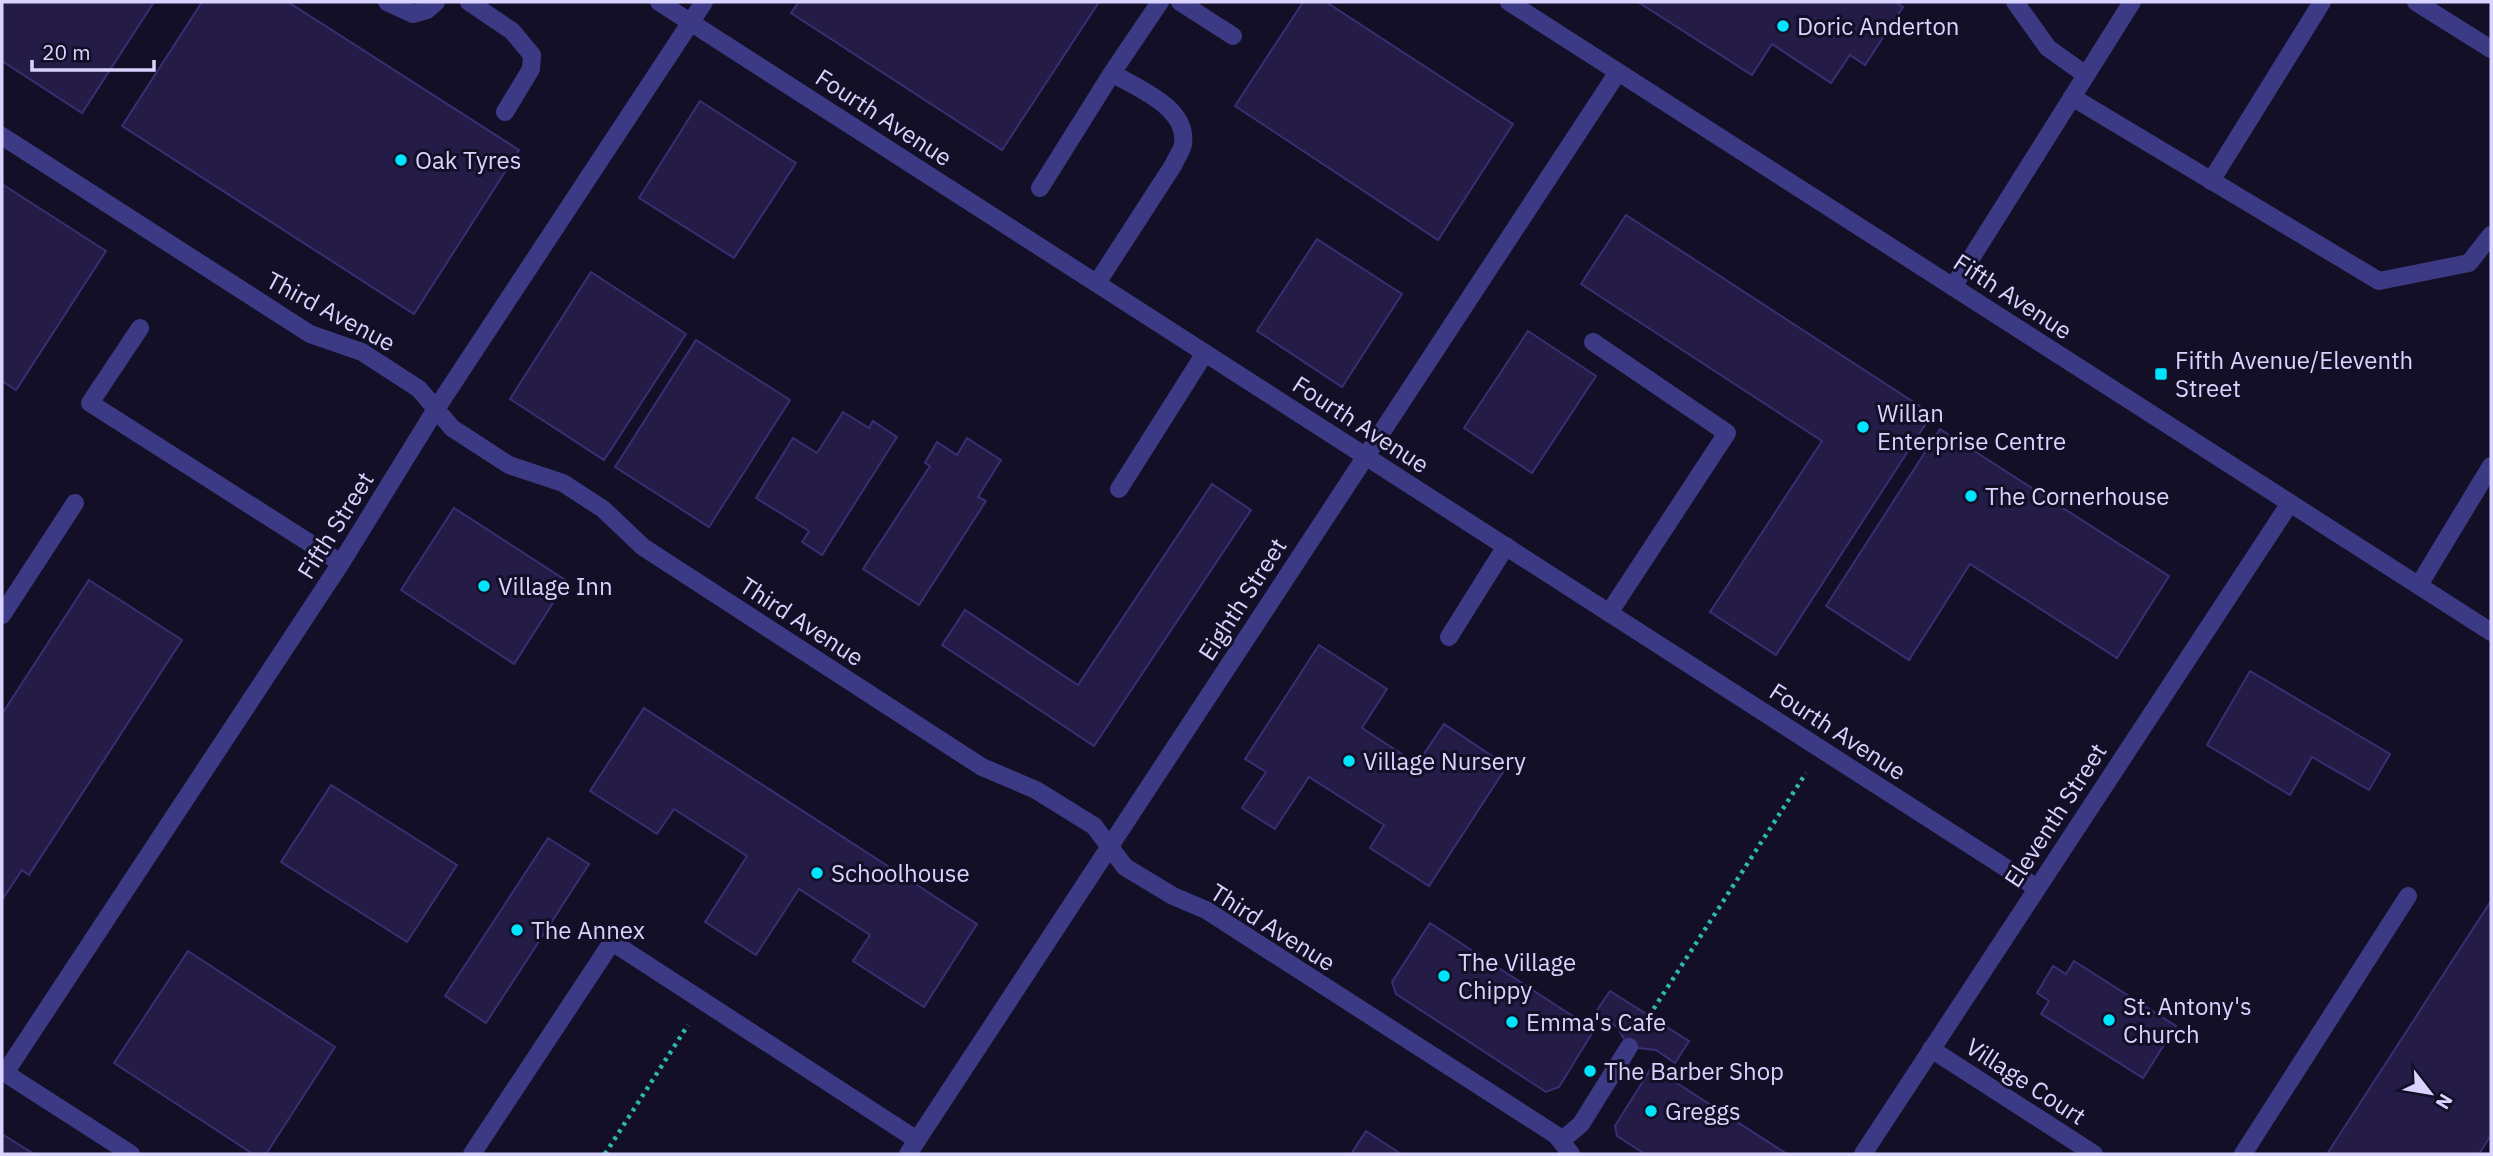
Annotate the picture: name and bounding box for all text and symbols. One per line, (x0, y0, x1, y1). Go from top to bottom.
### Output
place label: Doric Anderton (1797, 10, 1960, 42)
marker: Doric Anderton (1775, 18, 1791, 34)
scale bar (32, 28, 154, 72)
text: 20 m (42, 38, 91, 66)
street label: Fourth Avenue (810, 61, 958, 173)
place label: Oak Tyres (415, 144, 521, 176)
marker: Oak Tyres (393, 152, 409, 168)
street label: Fifth Avenue (1948, 246, 2078, 346)
street label: Third Avenue (261, 264, 401, 358)
place label: Fifth Avenue/Eleventh Street (2175, 344, 2413, 404)
marker: Fifth Avenue/Eleventh Street (2153, 366, 2169, 382)
street label: Fourth Avenue (1287, 368, 1435, 480)
place label: Willan Enterprise Centre (1877, 397, 2066, 457)
marker: Willan Enterprise Centre (1855, 419, 1871, 435)
street label: Fifth Street (289, 465, 381, 585)
place label: The Cornerhouse (1985, 480, 2170, 512)
marker: The Cornerhouse (1963, 488, 1979, 504)
street label: Eighth Street (1190, 532, 1294, 666)
street label: Third Avenue (734, 569, 870, 673)
place label: Village Inn (498, 570, 613, 602)
marker: Village Inn (476, 578, 492, 594)
street label: Fourth Avenue (1764, 675, 1912, 787)
street label: Eleventh Street (1997, 737, 2113, 893)
place label: Village Nursery (1363, 745, 1526, 777)
marker: Village Nursery (1341, 753, 1357, 769)
place label: Schoolhouse (831, 857, 970, 889)
marker: Schoolhouse (809, 865, 825, 881)
street label: Third Avenue (1204, 876, 1342, 978)
place label: The Annex (531, 914, 645, 946)
marker: The Annex (509, 922, 525, 938)
place label: The Village Chippy (1458, 946, 1576, 1006)
marker: The Village Chippy (1436, 968, 1452, 984)
place label: St. Antony's Church (2123, 990, 2252, 1050)
place label: Emma's Cafe (1526, 1006, 1666, 1038)
marker: St. Antony's Church (2101, 1012, 2117, 1028)
marker: Emma's Cafe (1504, 1014, 1520, 1030)
street label: Village Court (1960, 1030, 2092, 1132)
place label: The Barber Shop (1604, 1055, 1784, 1087)
north arrow (2395, 1058, 2465, 1128)
marker: The Barber Shop (1582, 1063, 1598, 1079)
text: N (2431, 1090, 2458, 1114)
place label: Greggs (1665, 1095, 1741, 1127)
marker: Greggs (1643, 1103, 1659, 1119)

